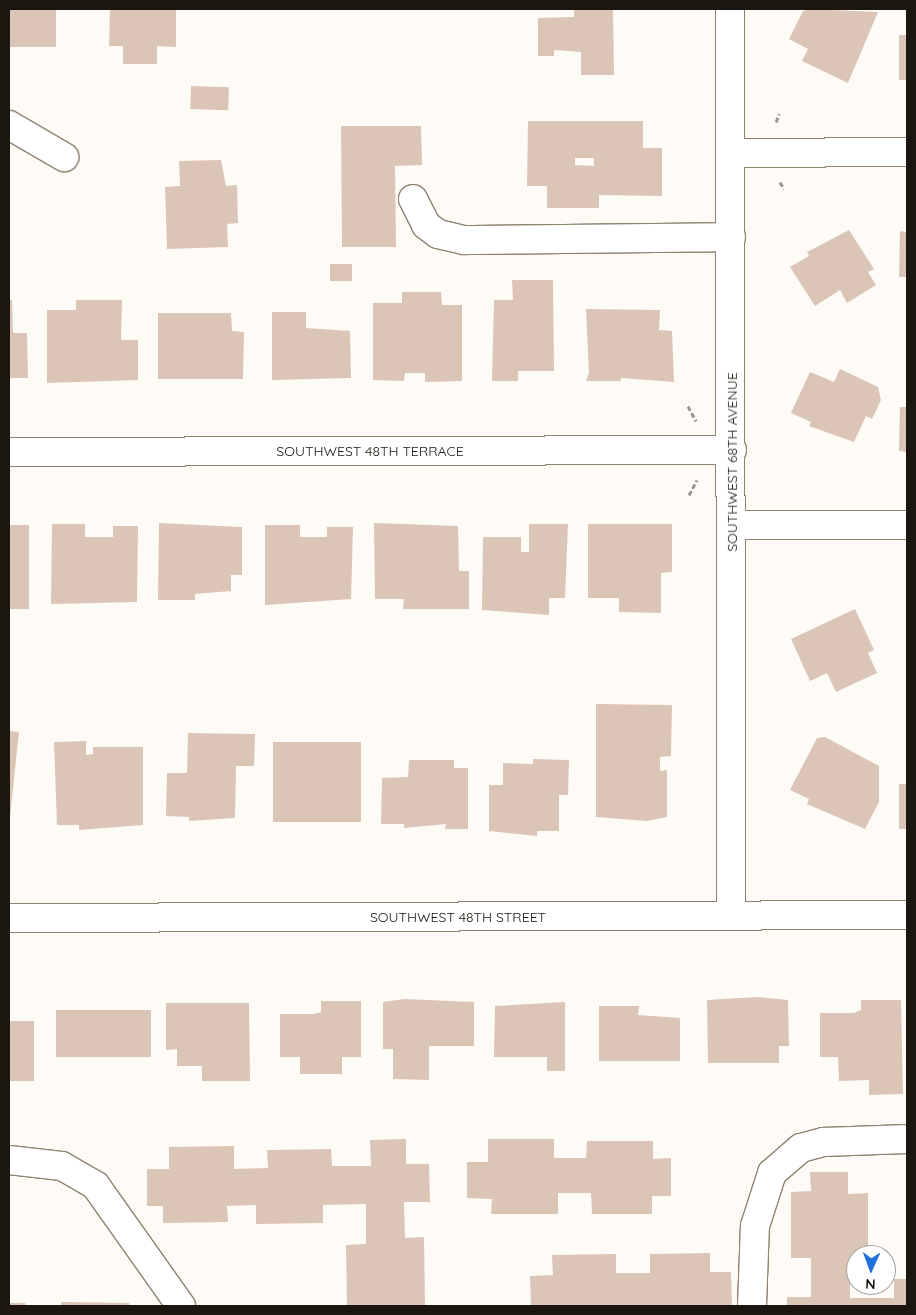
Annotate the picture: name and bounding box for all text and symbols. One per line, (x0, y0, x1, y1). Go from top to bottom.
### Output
street label: SOUTHWEST 68TH AVENUE (724, 372, 740, 552)
street label: SOUTHWEST 48TH TERRACE (276, 443, 464, 459)
street label: SOUTHWEST 48TH STREET (370, 909, 546, 925)
north arrow (846, 1245, 896, 1295)
text: N (865, 1275, 876, 1293)

